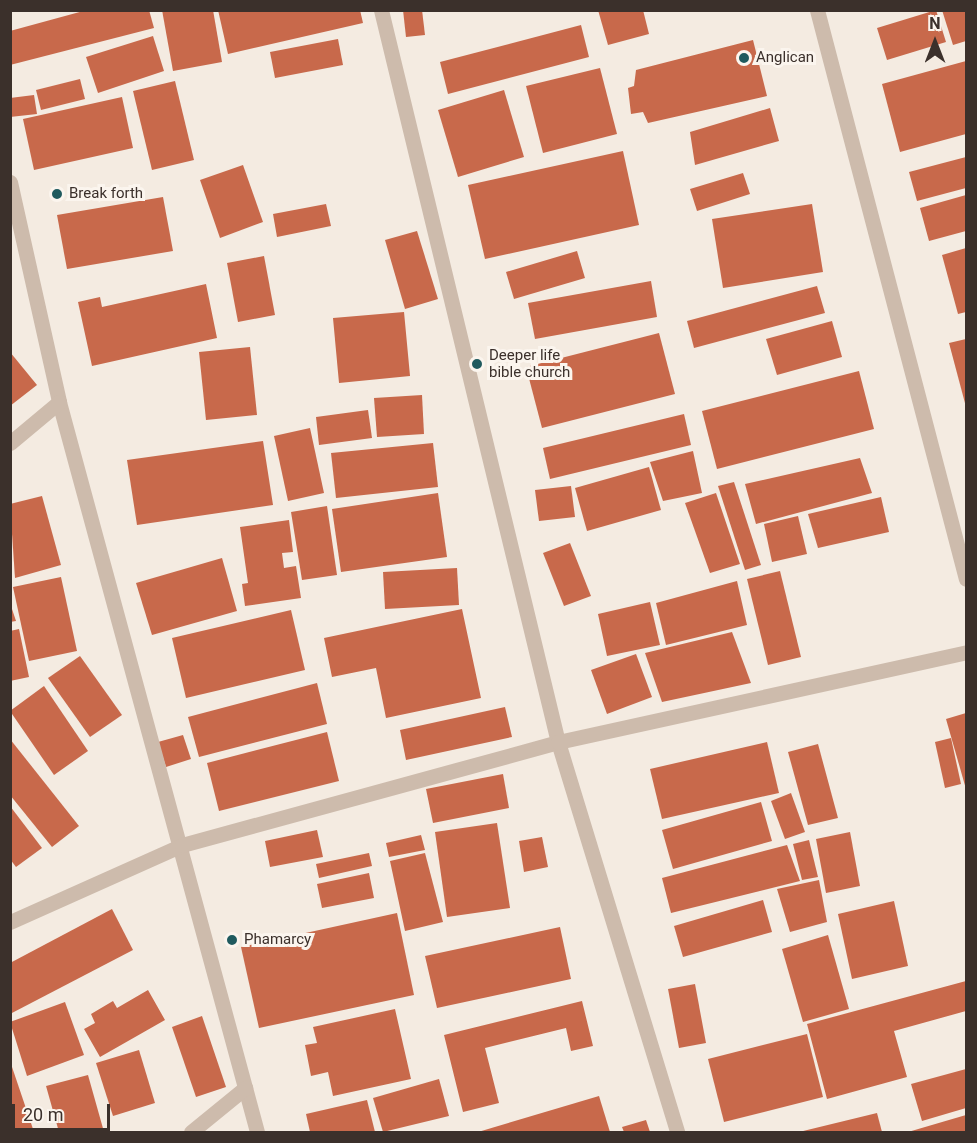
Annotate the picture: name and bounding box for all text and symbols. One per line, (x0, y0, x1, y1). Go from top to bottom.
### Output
north arrow (905, 12, 965, 72)
text: N (929, 14, 941, 33)
place label: Anglican (756, 49, 814, 67)
marker: Anglican (737, 51, 751, 65)
place label: Break forth (69, 185, 143, 203)
marker: Break forth (50, 187, 64, 201)
place label: Deeper life bible church (489, 346, 570, 381)
marker: Deeper life bible church (470, 357, 484, 371)
place label: Phamarcy (244, 931, 311, 949)
marker: Phamarcy (225, 933, 239, 947)
scale bar (15, 1092, 112, 1130)
text: 20 m (23, 1104, 63, 1125)

